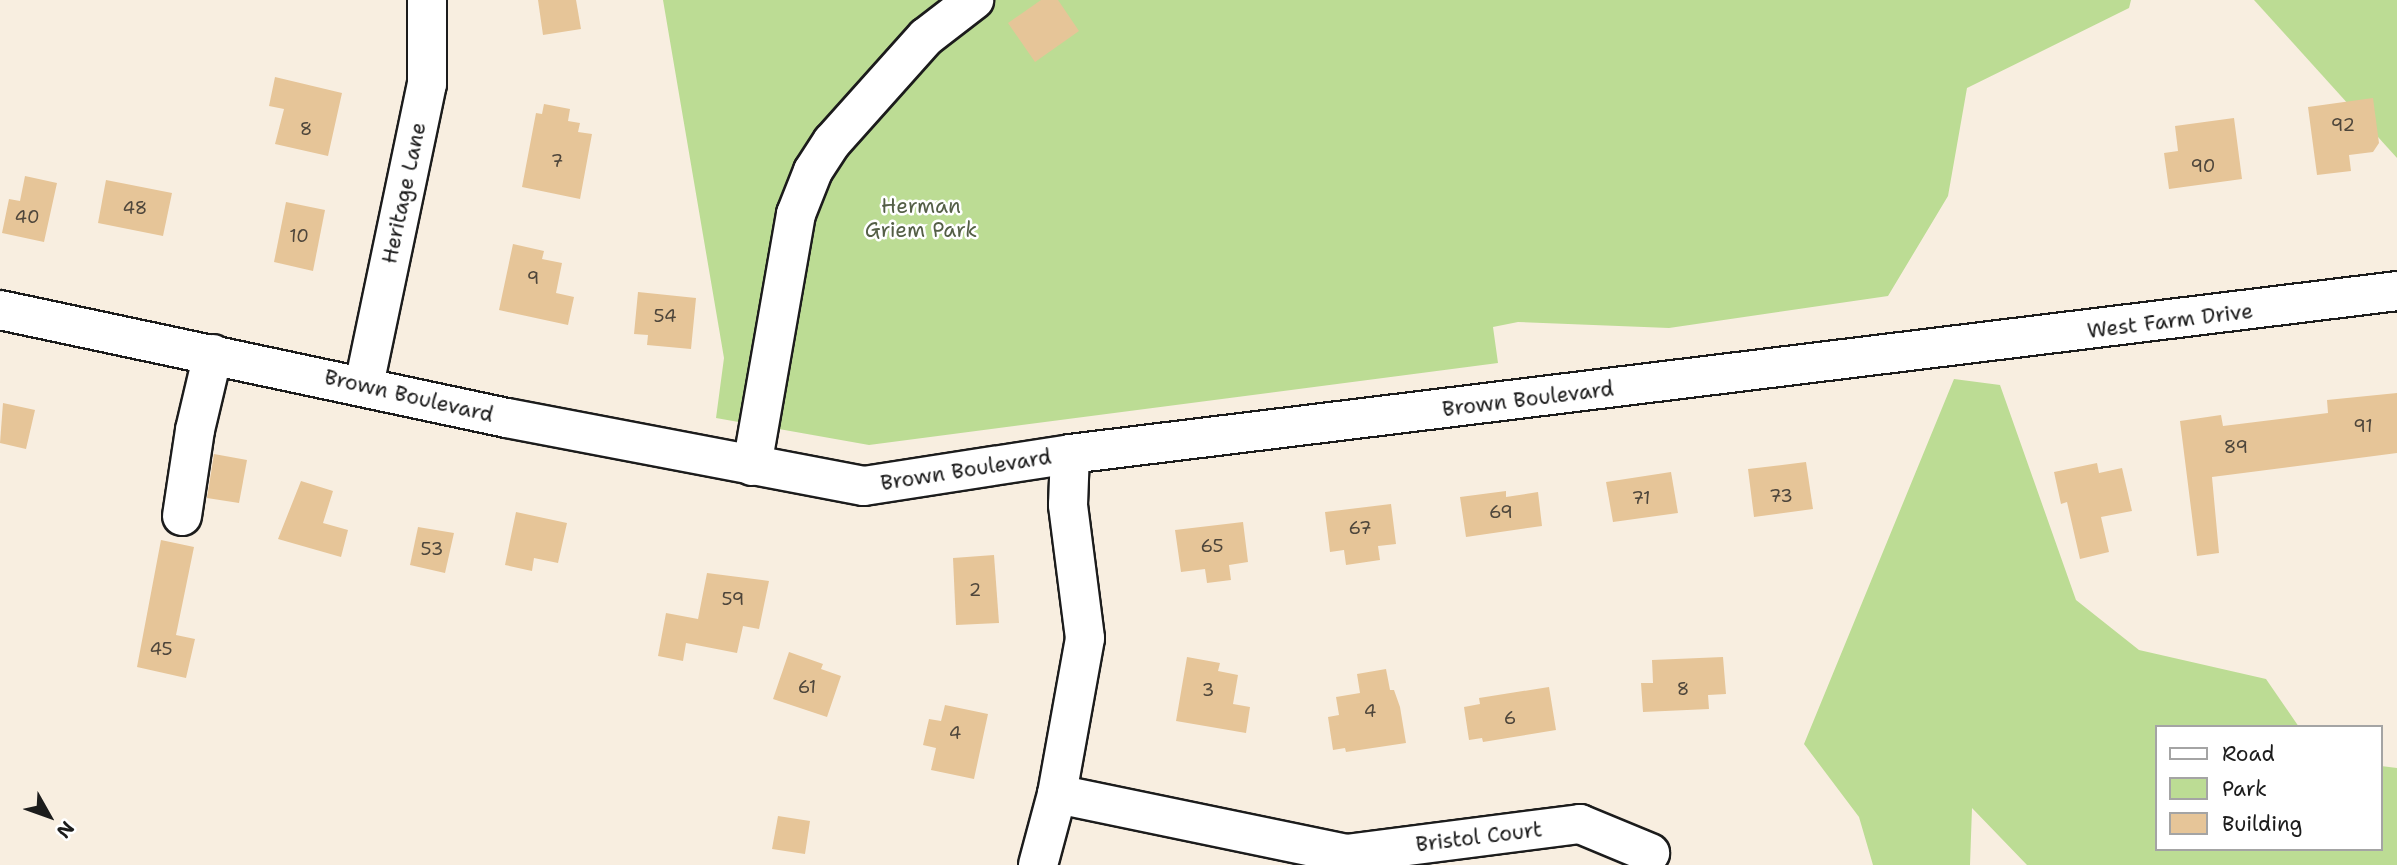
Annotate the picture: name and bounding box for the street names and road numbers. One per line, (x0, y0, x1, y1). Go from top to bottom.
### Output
street label: Heritage Lane (377, 120, 431, 266)
street label: West Farm Drive (2086, 298, 2254, 344)
street label: Brown Boulevard (322, 364, 496, 428)
street label: Brown Boulevard (1441, 376, 1615, 422)
street label: Brown Boulevard (879, 444, 1053, 496)
street label: Bristol Court (1414, 817, 1544, 857)

